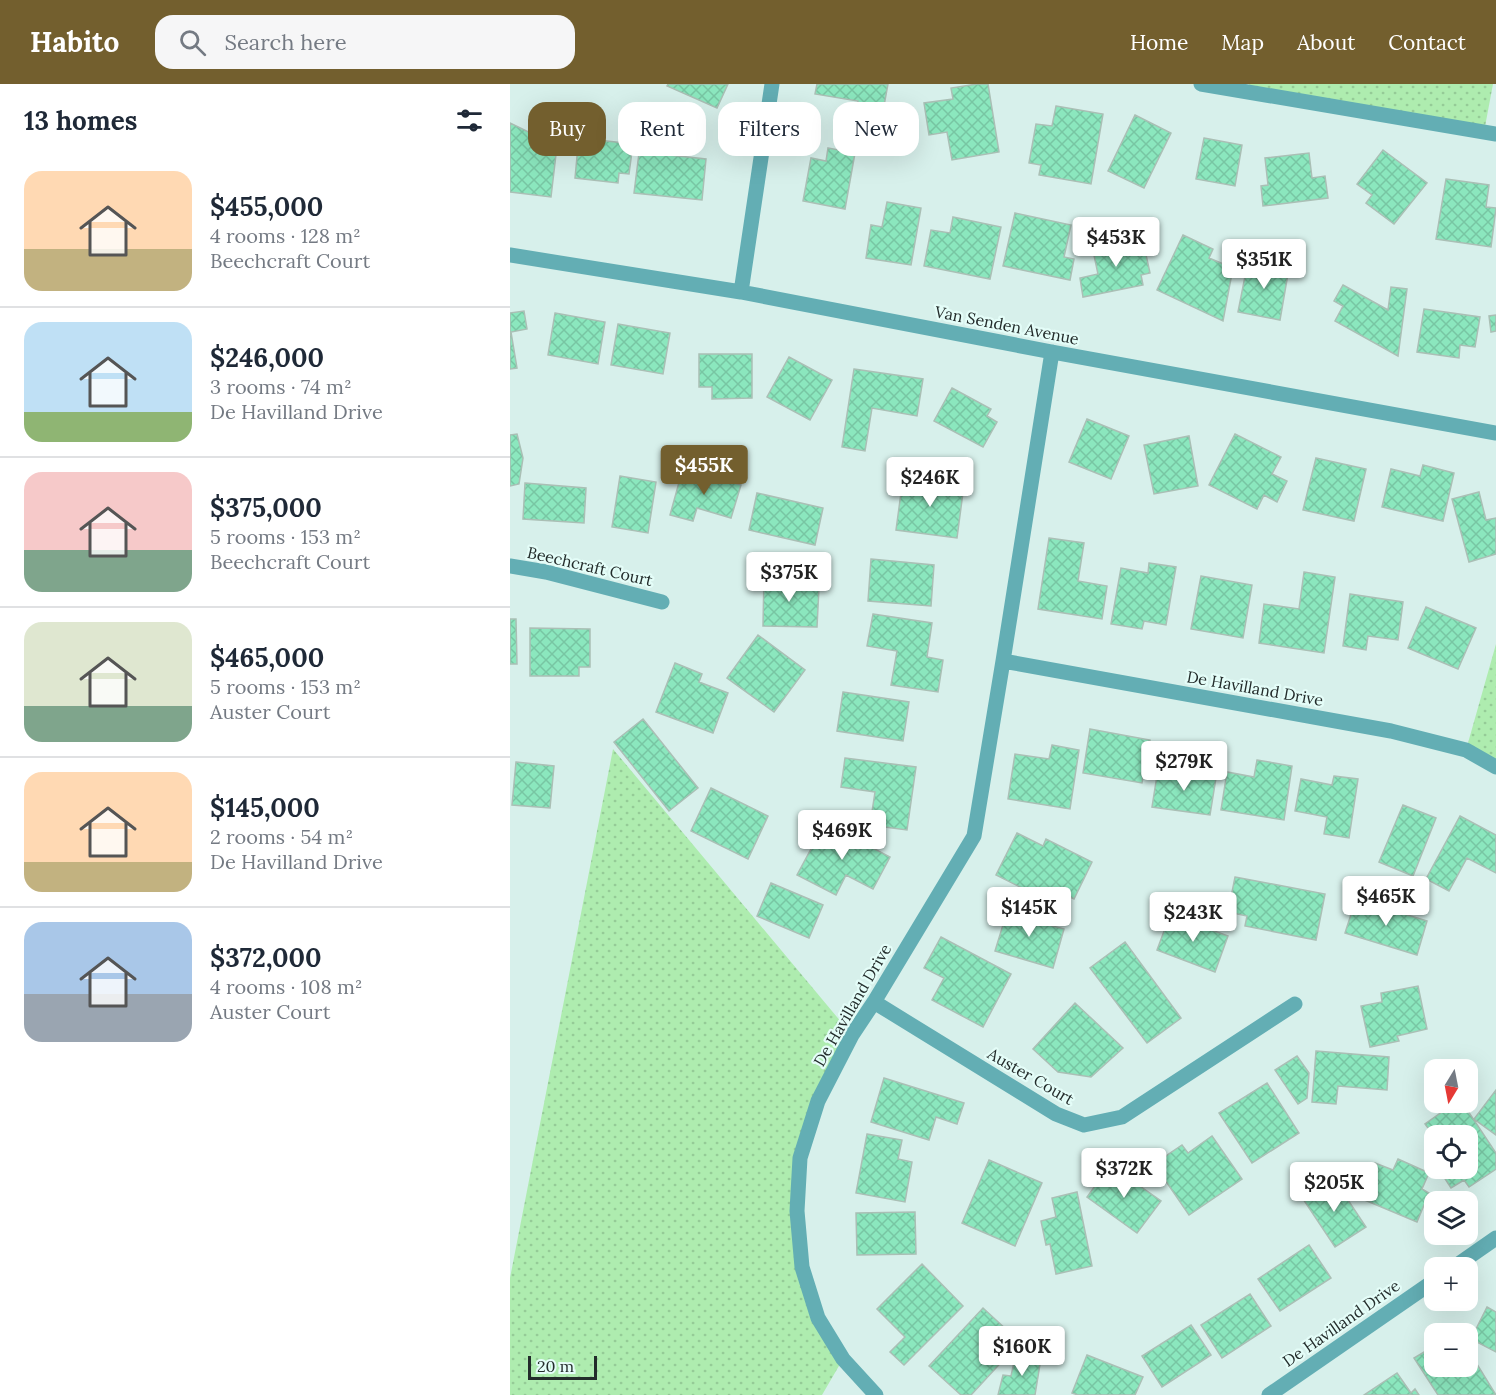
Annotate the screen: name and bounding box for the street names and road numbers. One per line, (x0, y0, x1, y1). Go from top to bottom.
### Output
street label: Van Senden Avenue (932, 301, 1081, 349)
street label: Beechcraft Court (525, 542, 655, 590)
street label: De Havilland Drive (1185, 666, 1325, 710)
street label: De Havilland Drive (809, 940, 895, 1070)
street label: Auster Court (983, 1043, 1078, 1109)
street label: De Havilland Drive (1279, 1275, 1404, 1371)

